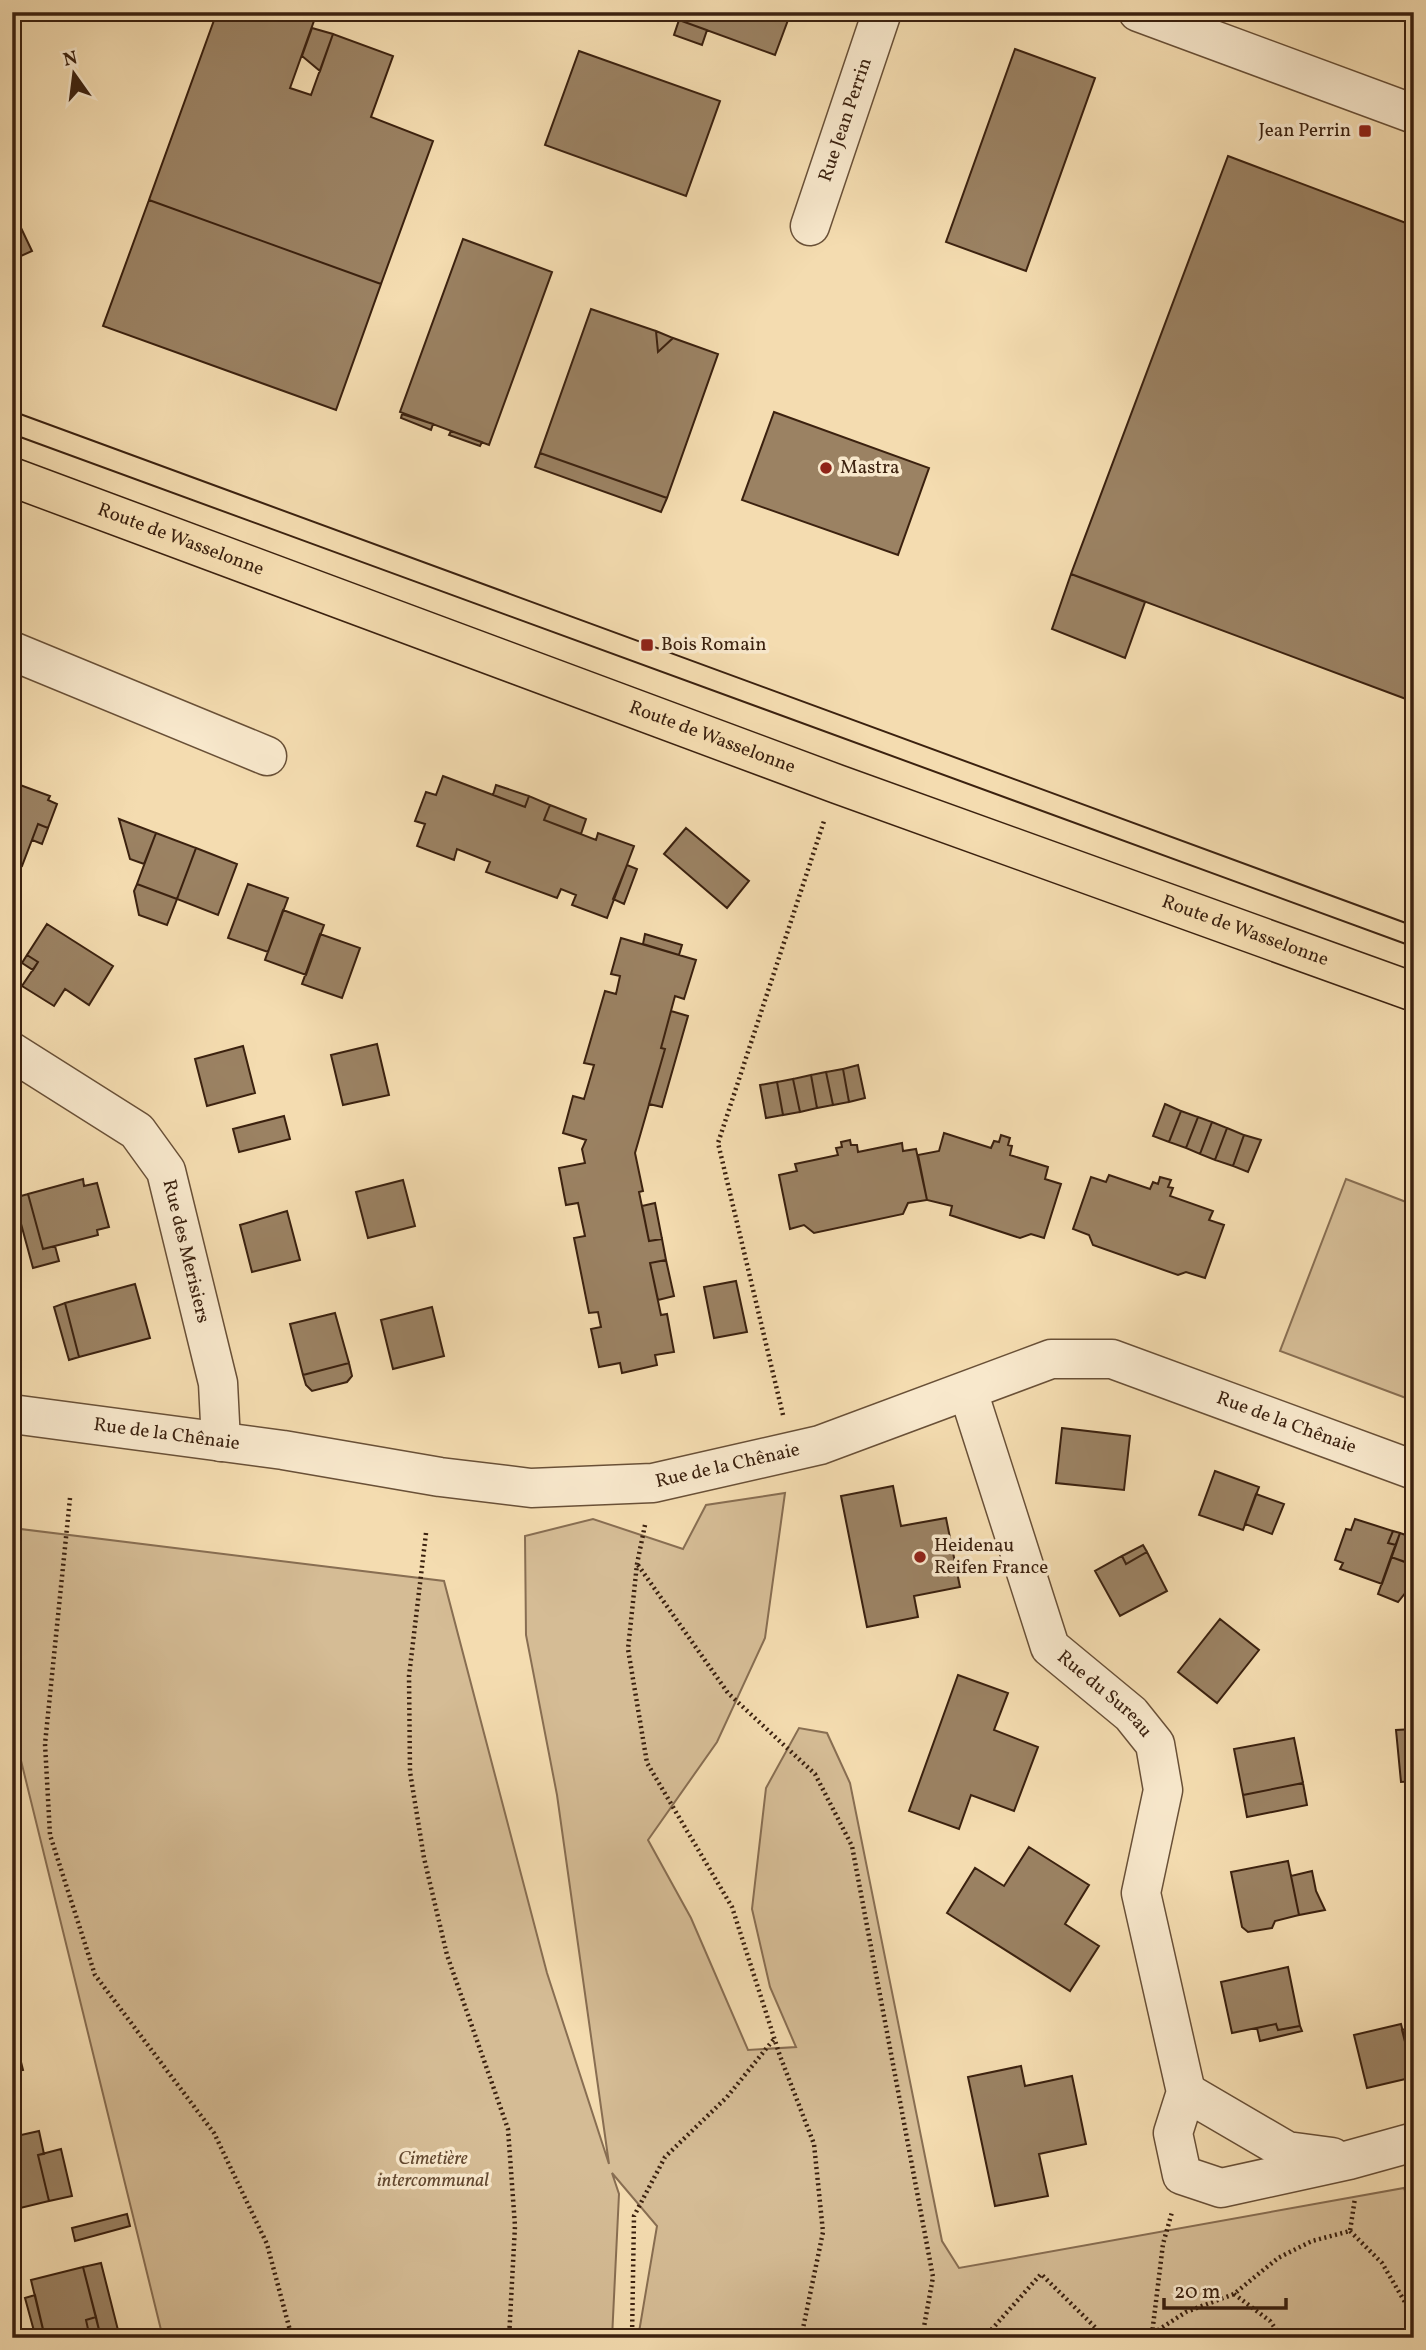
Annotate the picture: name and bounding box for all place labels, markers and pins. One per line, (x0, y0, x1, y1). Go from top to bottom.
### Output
place label: Jean Perrin (1258, 118, 1351, 144)
marker: Jean Perrin (1357, 123, 1373, 139)
place label: Mastra (840, 455, 899, 481)
marker: Mastra (818, 460, 834, 476)
place label: Bois Romain (661, 632, 767, 658)
marker: Bois Romain (639, 637, 655, 653)
place label: Heidenau Reifen France (934, 1533, 1048, 1581)
marker: Heidenau Reifen France (912, 1549, 928, 1565)

